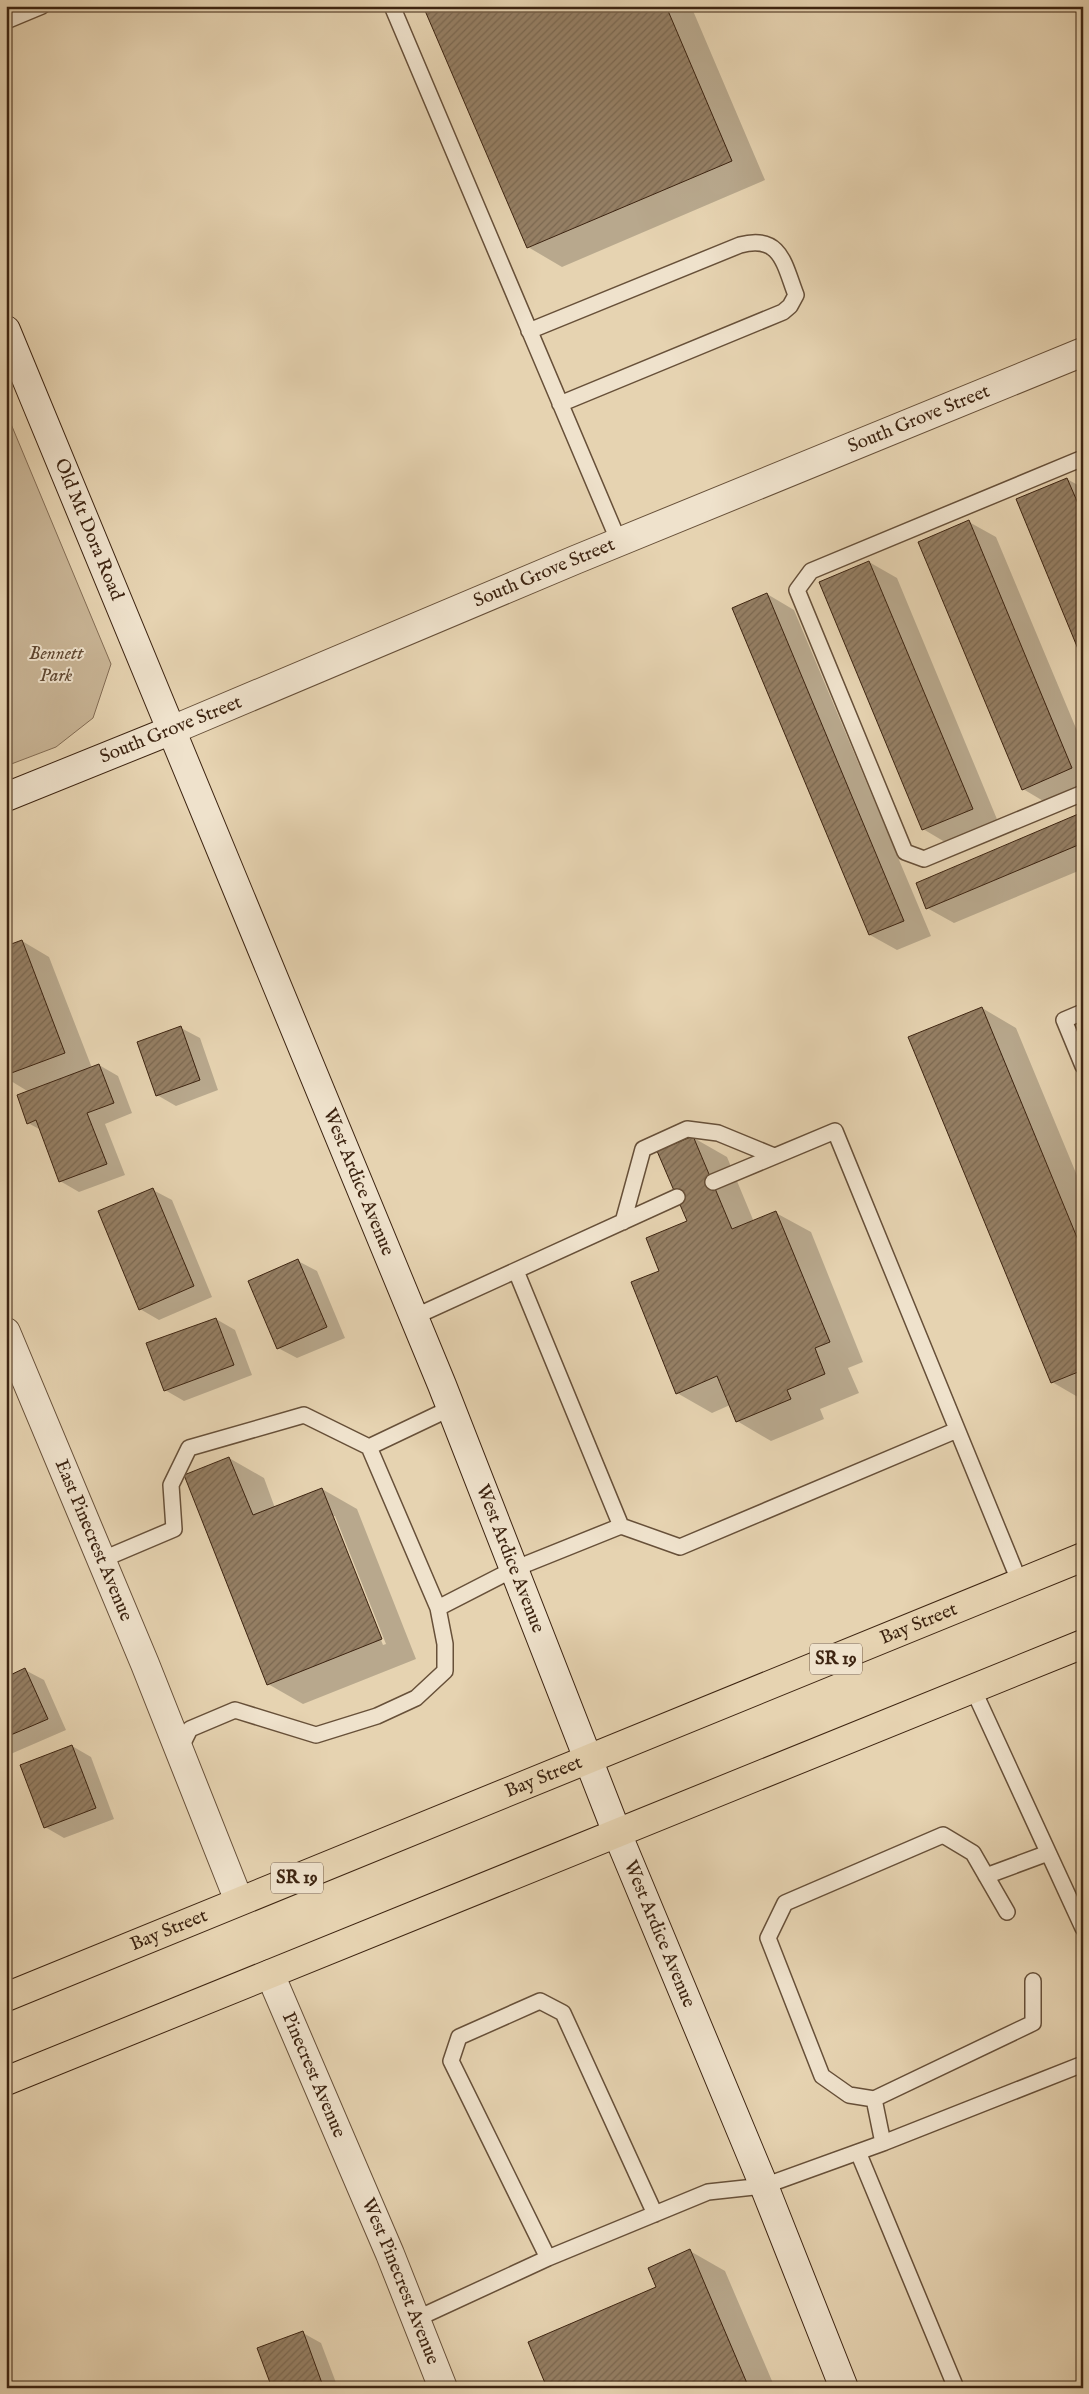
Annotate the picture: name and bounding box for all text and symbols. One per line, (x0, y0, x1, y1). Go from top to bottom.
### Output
street label: South Grove Street (844, 379, 994, 459)
street label: Old Mt Dora Road (48, 455, 129, 605)
street label: South Grove Street (470, 533, 619, 613)
park label: Bennett Park (29, 642, 84, 688)
street label: South Grove Street (96, 690, 246, 769)
street label: West Ardice Avenue (317, 1105, 399, 1260)
street label: East Pinecrest Avenue (49, 1456, 138, 1625)
street label: West Ardice Avenue (470, 1481, 550, 1637)
street label: Bay Street (877, 1597, 961, 1651)
road number: SR 19 (810, 1644, 862, 1675)
street label: Bay Street (502, 1751, 586, 1804)
street label: West Ardice Avenue (618, 1857, 701, 2012)
road number: SR 19 (271, 1862, 323, 1894)
street label: Bay Street (127, 1904, 212, 1957)
street label: Pinecrest Avenue (276, 2009, 351, 2142)
street label: West Pinecrest Avenue (356, 2195, 445, 2369)

